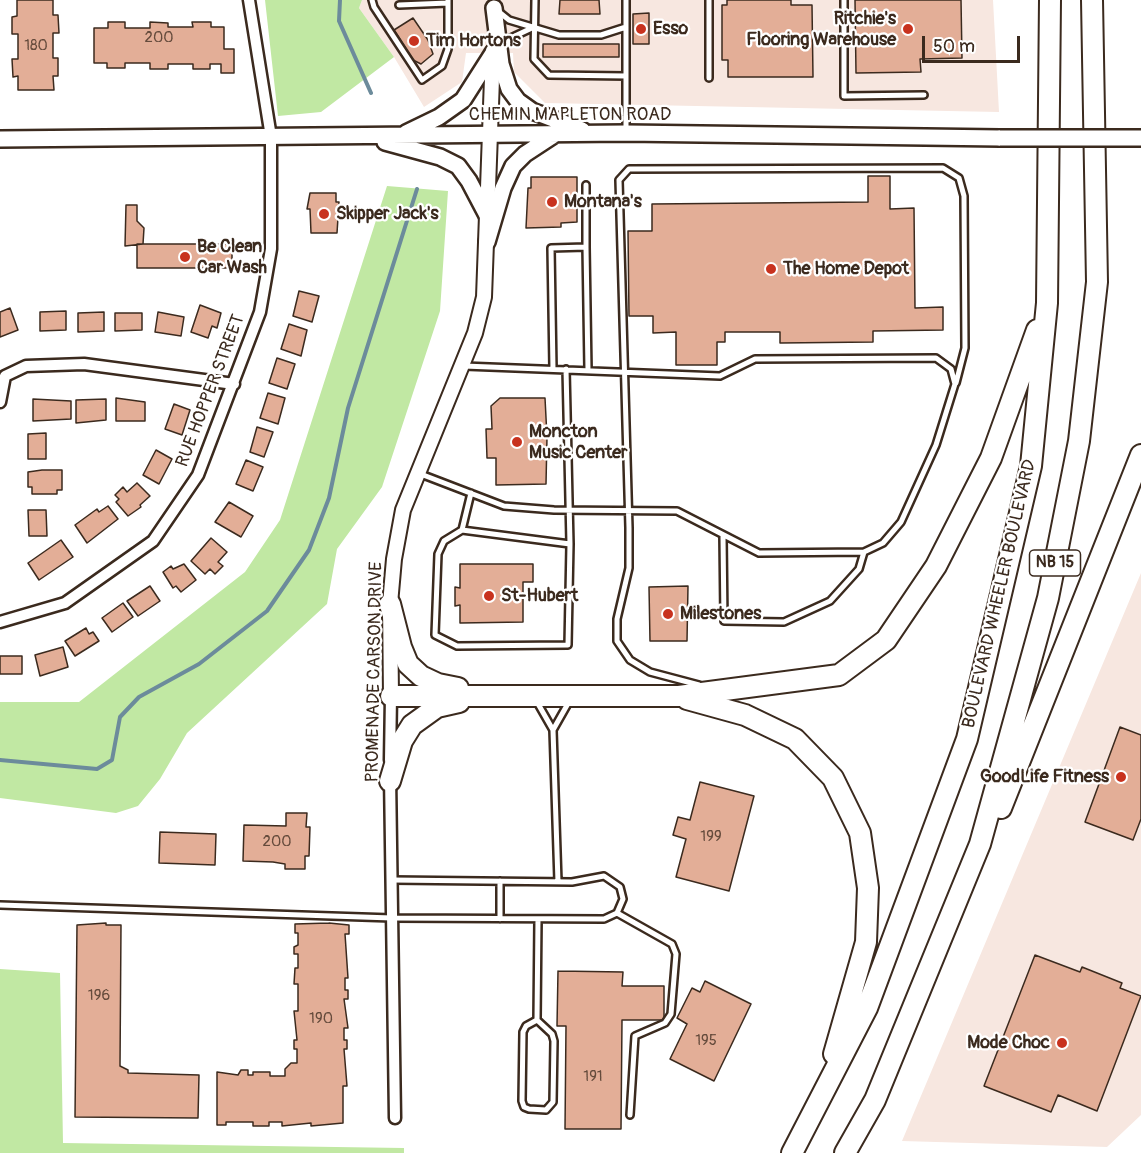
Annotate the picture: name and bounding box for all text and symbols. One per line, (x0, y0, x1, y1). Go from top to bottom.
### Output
place label: Ritchie's Flooring Warehouse (746, 8, 896, 50)
place label: Esso (653, 18, 688, 40)
marker: Esso (634, 22, 648, 36)
marker: Ritchie's Flooring Warehouse (901, 22, 915, 36)
scale bar (925, 24, 1022, 62)
house number: 200 (145, 29, 173, 47)
place label: Tim Hortons (426, 30, 521, 52)
marker: Tim Hortons (407, 34, 421, 48)
text: 50 m (933, 35, 975, 58)
house number: 180 (24, 37, 48, 55)
street label: CHEMIN MAPLETON ROAD (469, 104, 671, 126)
place label: Montana's (564, 191, 642, 213)
marker: Montana's (545, 195, 559, 209)
place label: Skipper Jack's (336, 203, 439, 225)
marker: Skipper Jack's (317, 207, 331, 221)
place label: Be Clean Car Wash (197, 236, 267, 278)
marker: Be Clean Car Wash (178, 250, 192, 264)
place label: The Home Depot (783, 258, 909, 280)
marker: The Home Depot (764, 262, 778, 276)
street label: RUE HOPPER STREET (172, 312, 250, 470)
place label: Moncton Music Center (529, 421, 627, 464)
marker: Moncton Music Center (510, 435, 524, 449)
street label: BOULEVARD WHEELER BOULEVARD (959, 458, 1041, 730)
road number: NB 15 (1030, 550, 1080, 576)
street label: PROMENADE CARSON DRIVE (362, 561, 388, 783)
place label: St-Hubert (501, 585, 578, 607)
marker: St-Hubert (482, 589, 496, 603)
place label: Milestones (680, 603, 761, 625)
marker: Milestones (661, 607, 675, 621)
place label: GoodLife Fitness (980, 766, 1109, 788)
marker: GoodLife Fitness (1114, 770, 1128, 784)
house number: 199 (700, 828, 722, 846)
house number: 200 (263, 833, 291, 851)
house number: 196 (88, 987, 110, 1005)
house number: 190 (309, 1010, 333, 1028)
house number: 195 (695, 1032, 717, 1050)
place label: Mode Choc (967, 1032, 1050, 1054)
marker: Mode Choc (1055, 1036, 1069, 1050)
house number: 191 (583, 1068, 603, 1086)

